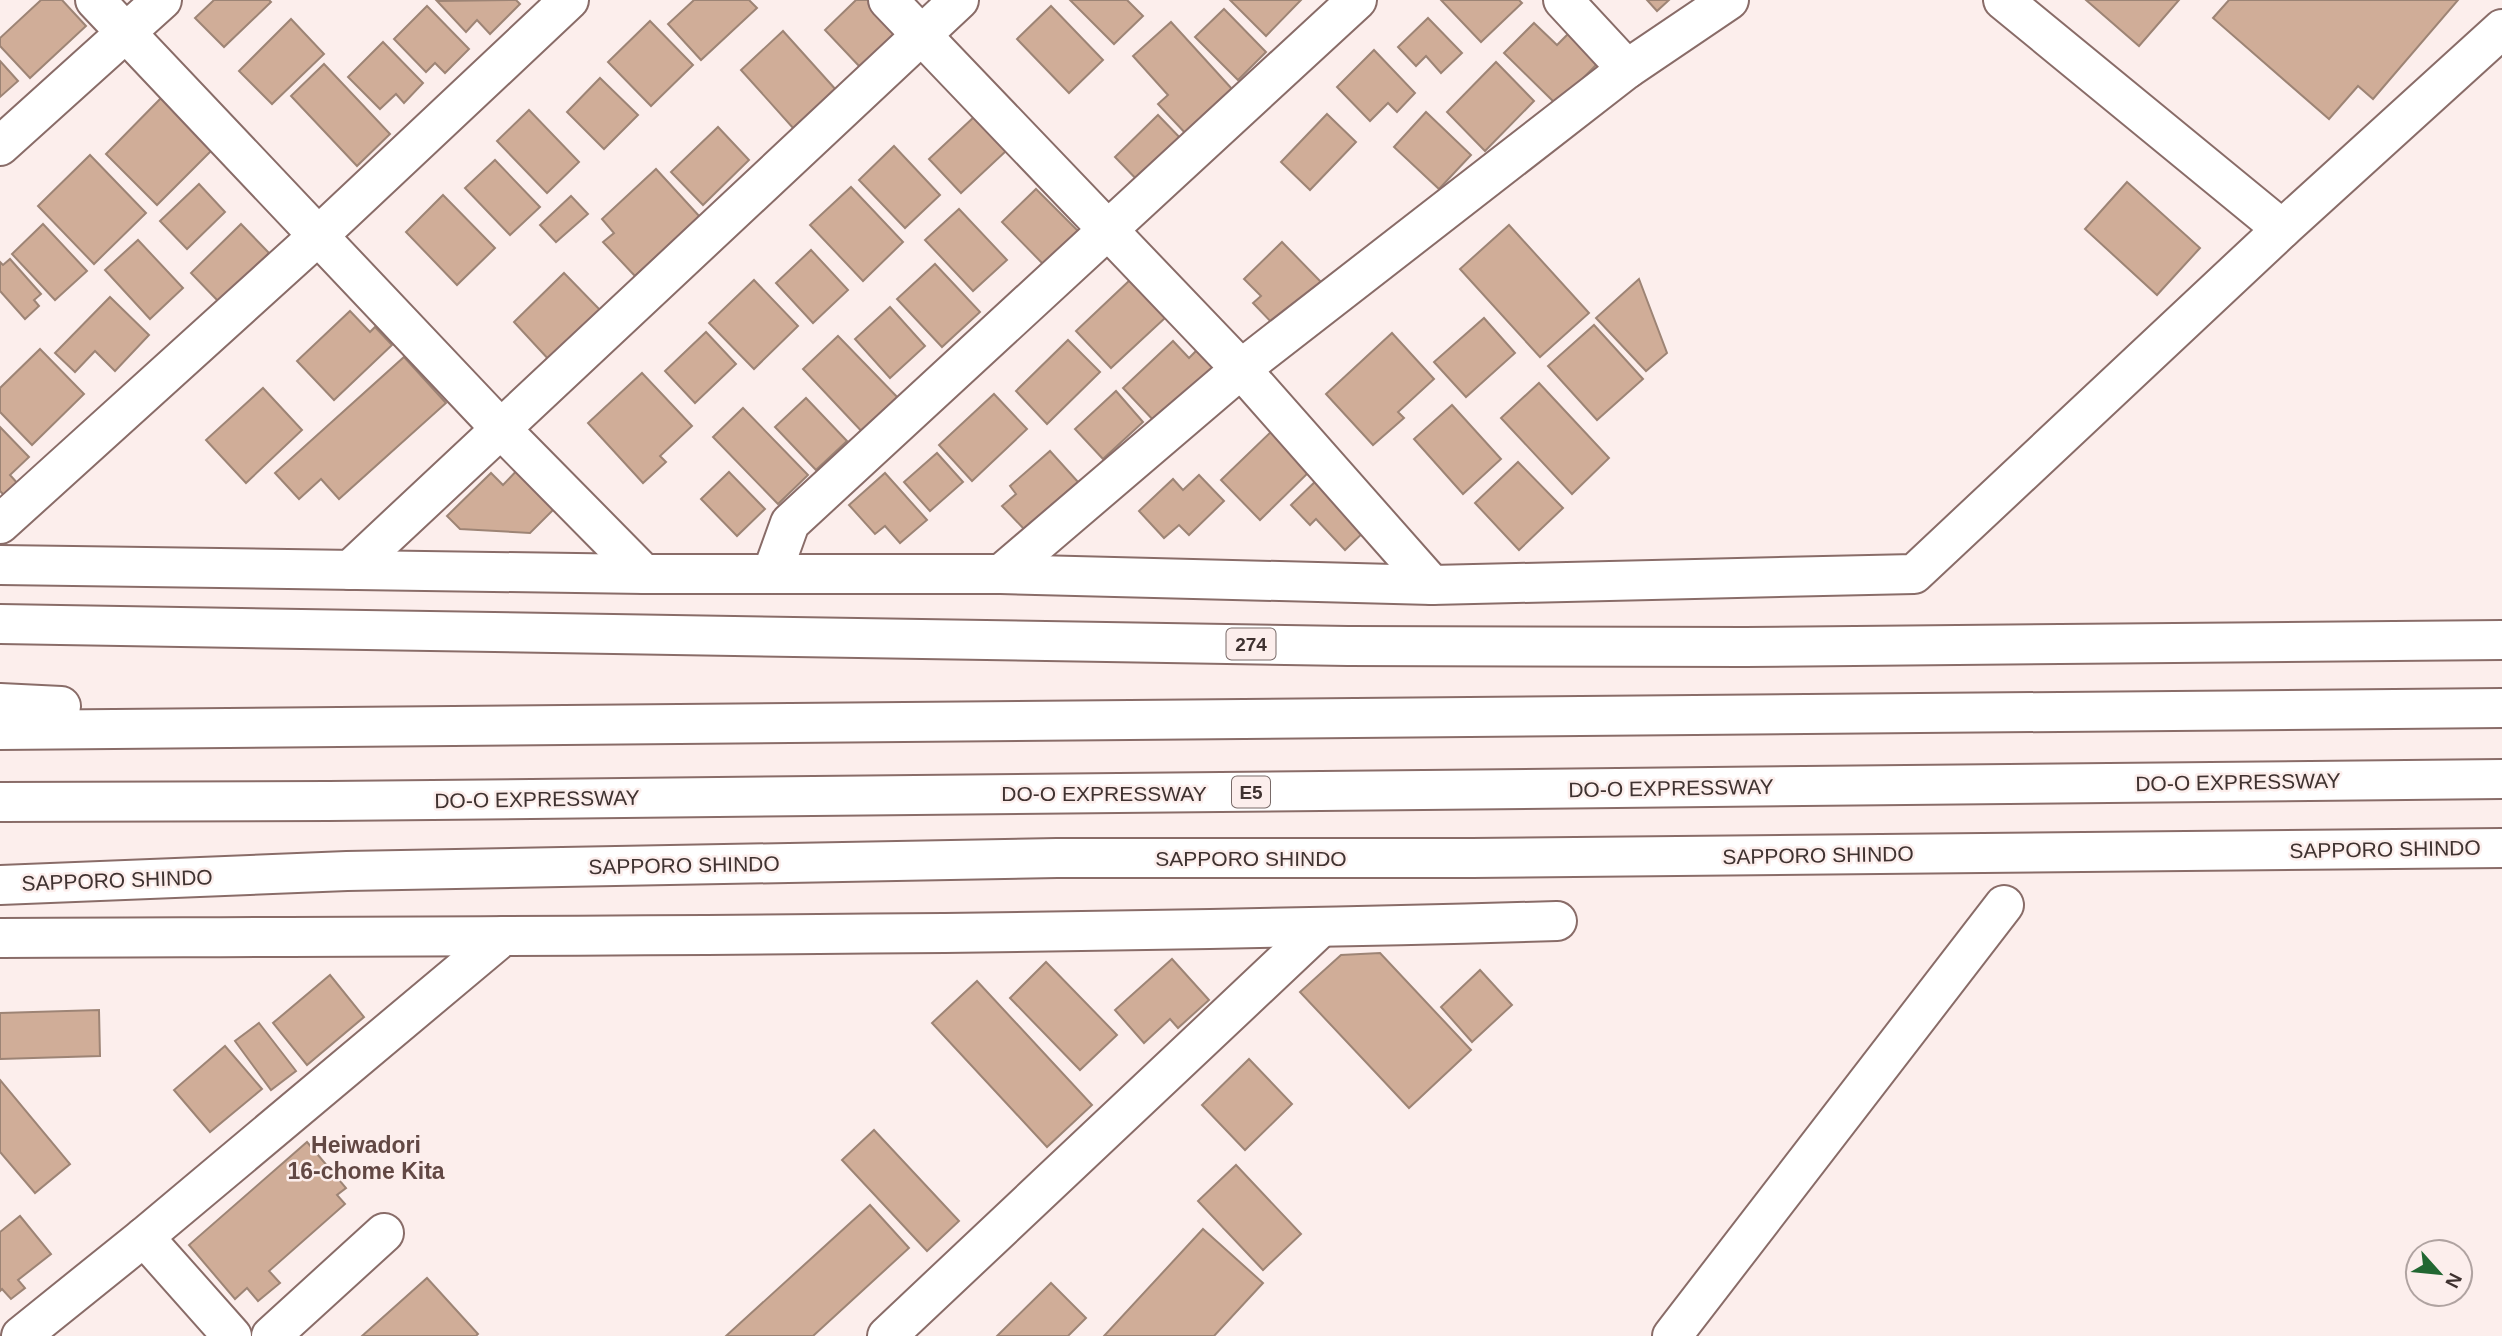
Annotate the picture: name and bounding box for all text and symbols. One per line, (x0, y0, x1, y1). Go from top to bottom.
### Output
road number: 274 (1226, 628, 1276, 660)
street label: DO-O EXPRESSWAY (2135, 769, 2341, 795)
street label: DO-O EXPRESSWAY (1568, 775, 1774, 801)
road number: E5 (1232, 776, 1270, 807)
street label: DO-O EXPRESSWAY (1001, 782, 1207, 805)
street label: DO-O EXPRESSWAY (434, 786, 640, 812)
street label: SAPPORO SHINDO (2289, 836, 2481, 862)
street label: SAPPORO SHINDO (1722, 842, 1914, 868)
street label: SAPPORO SHINDO (1155, 847, 1347, 870)
street label: SAPPORO SHINDO (588, 852, 780, 878)
street label: SAPPORO SHINDO (21, 865, 213, 895)
district label: Heiwadori 16-chome Kita (287, 1132, 445, 1184)
north arrow (2404, 1238, 2474, 1308)
text: N (2441, 1270, 2466, 1291)

